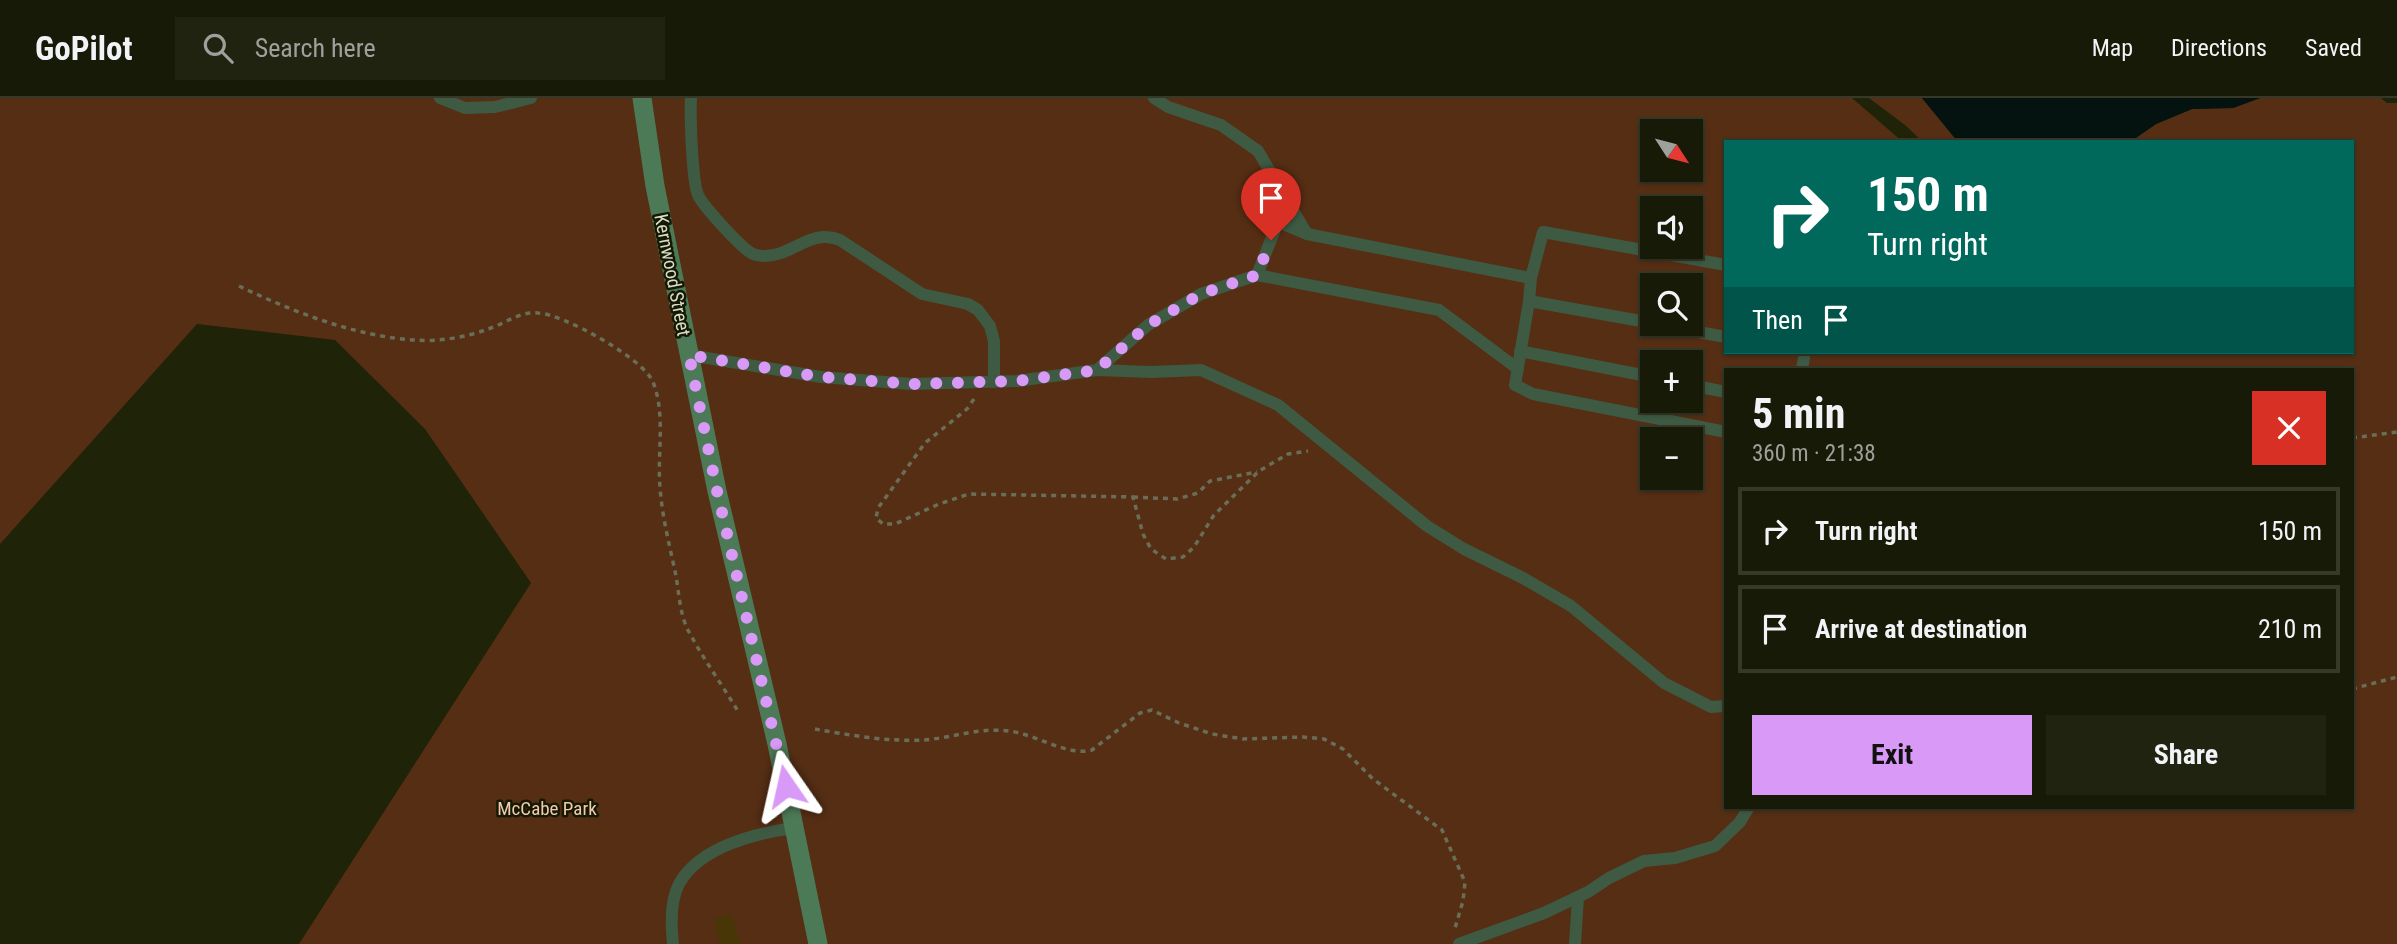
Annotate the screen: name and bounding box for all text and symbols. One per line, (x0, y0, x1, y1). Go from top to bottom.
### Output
search box (175, 17, 665, 80)
text: GoPilot (35, 29, 133, 68)
icon: search (199, 29, 237, 67)
text: Search here (255, 33, 376, 63)
text: Map (2092, 34, 2133, 62)
text: Directions (2171, 34, 2267, 62)
text: Saved (2305, 34, 2362, 62)
north arrow (1640, 119, 1703, 182)
map controls (1640, 119, 1703, 490)
text: 150 m (1867, 166, 1989, 223)
pin (1241, 168, 1301, 240)
icon: right (1752, 168, 1843, 259)
icon: arrive (1252, 179, 1290, 217)
button: sound (1640, 196, 1703, 259)
street label: Kernwood Street (649, 212, 696, 338)
text: Turn right (1867, 225, 1988, 263)
button: search (1640, 273, 1703, 336)
icon: arrive (1817, 301, 1855, 339)
text: Then (1752, 305, 1803, 335)
button: + (1640, 350, 1703, 413)
text: 5 min (1752, 389, 1845, 438)
button: close (2252, 391, 2326, 465)
button: − (1640, 427, 1703, 490)
text: 360 m · 21:38 (1752, 440, 1876, 467)
icon: right (1756, 512, 1794, 550)
text: Turn right (1815, 516, 1917, 546)
text: 150 m (2258, 516, 2322, 546)
icon: arrive (1756, 610, 1794, 648)
text: Arrive at destination (1815, 614, 2027, 644)
text: 210 m (2258, 614, 2322, 644)
button: Exit (1752, 715, 2032, 795)
button: Share (2046, 715, 2326, 795)
position arrow (749, 749, 823, 823)
park label: McCabe Park (497, 797, 597, 820)

